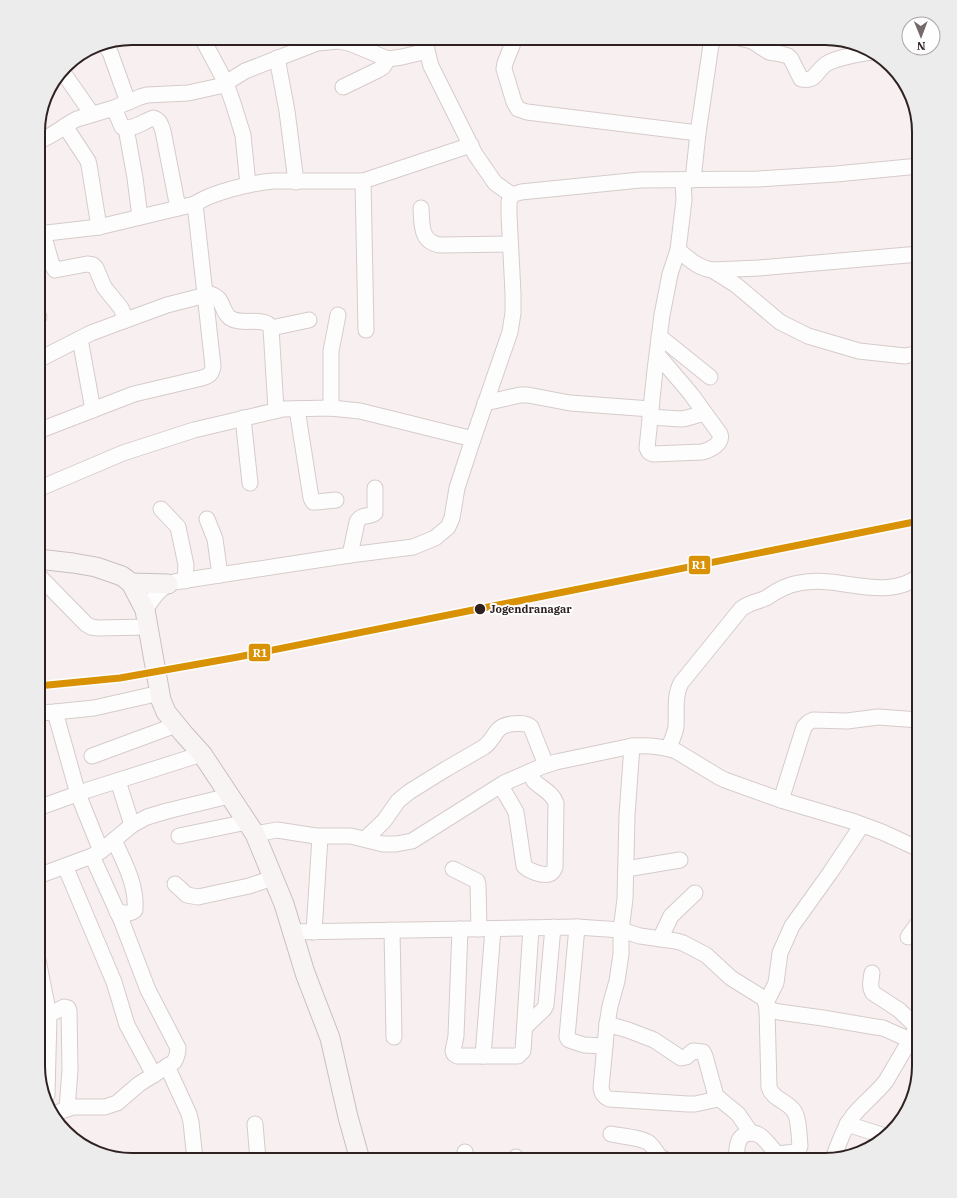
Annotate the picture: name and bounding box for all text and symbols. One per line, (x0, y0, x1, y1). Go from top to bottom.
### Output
north arrow (901, 16, 941, 56)
text: N (916, 39, 926, 53)
line badge: R1 (688, 555, 711, 575)
text: R1 (692, 558, 707, 572)
marker: Jogendranagar (473, 602, 487, 616)
place label: Jogendranagar (490, 602, 572, 616)
line badge: R1 (248, 643, 271, 662)
text: R1 (253, 646, 268, 660)

